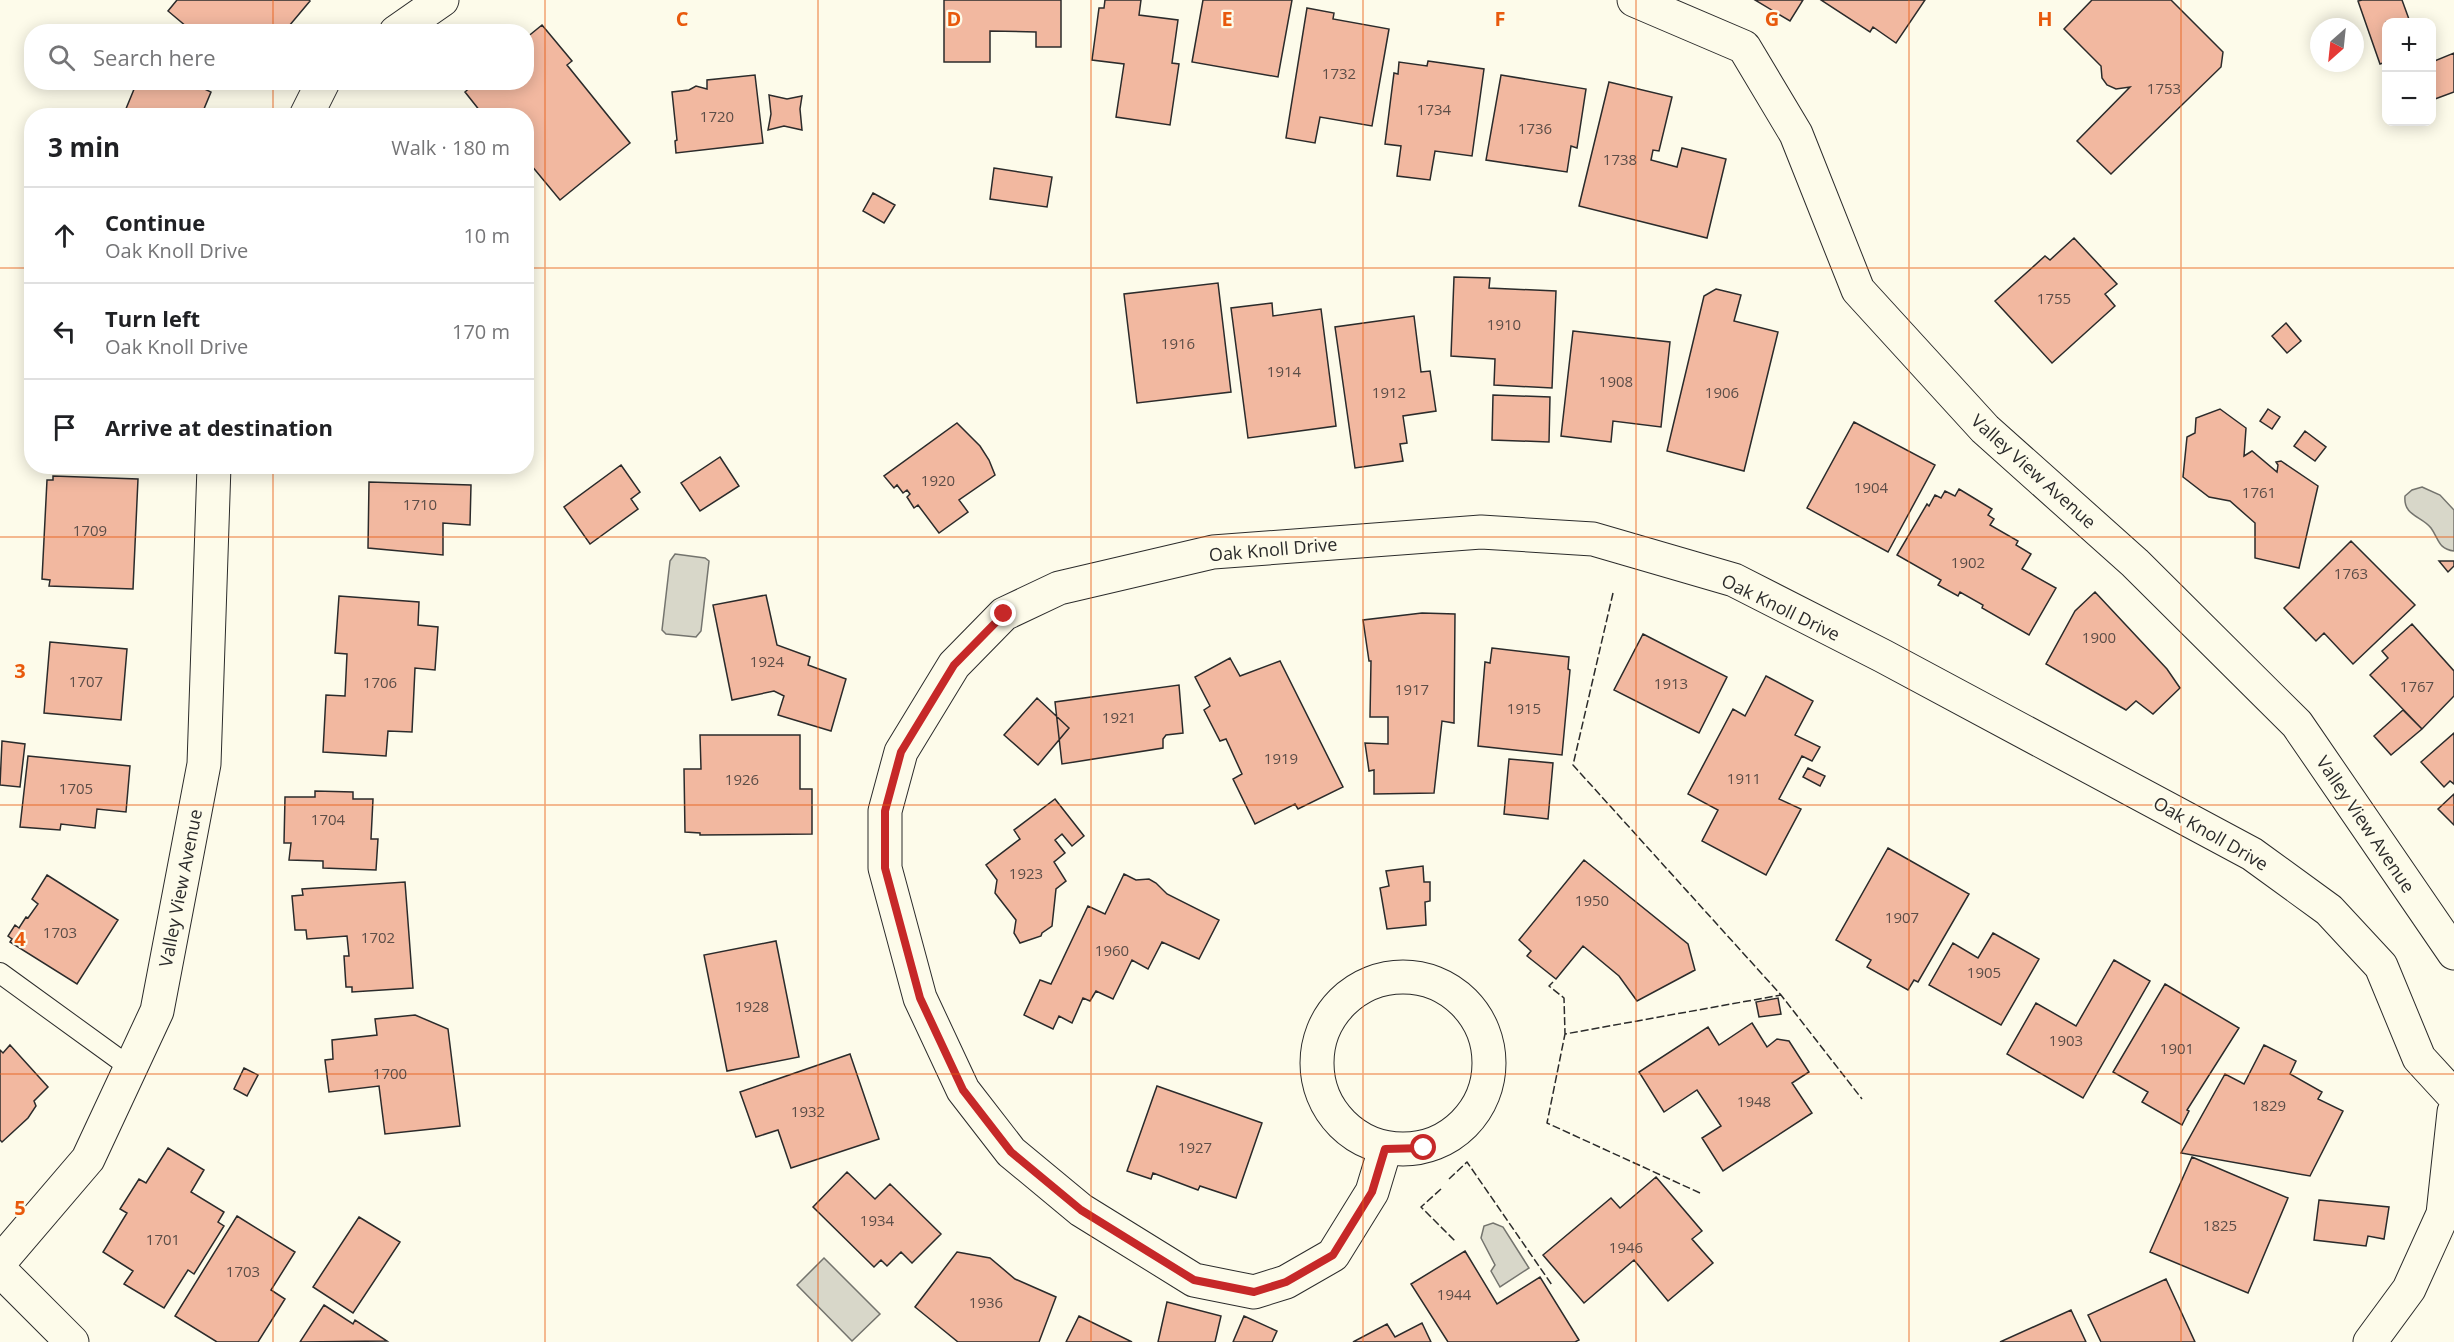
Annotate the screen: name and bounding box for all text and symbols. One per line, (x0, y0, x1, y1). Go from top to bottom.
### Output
text: C (676, 5, 689, 32)
text: D (947, 5, 961, 32)
text: E (1221, 5, 1233, 32)
text: F (1495, 5, 1505, 32)
text: G (1765, 5, 1779, 32)
text: H (2037, 5, 2053, 32)
north arrow (2310, 18, 2364, 72)
map controls (2382, 18, 2436, 126)
button: + (2382, 18, 2436, 72)
search box (24, 24, 534, 90)
icon: search (45, 41, 78, 74)
text: Search here (93, 42, 216, 72)
house number: 1732 (1322, 63, 1356, 83)
button: − (2382, 72, 2436, 126)
house number: 1753 (2147, 78, 2181, 98)
house number: 1734 (1417, 99, 1452, 119)
house number: 1720 (700, 106, 734, 126)
house number: 1736 (1518, 118, 1552, 138)
text: 3 min (48, 129, 120, 165)
text: Walk · 180 m (391, 134, 510, 161)
house number: 1738 (1603, 149, 1637, 169)
text: Continue (105, 207, 205, 237)
icon: ahead (48, 219, 81, 252)
text: 10 m (463, 222, 510, 249)
text: Oak Knoll Drive (105, 237, 248, 264)
house number: 1755 (2037, 288, 2071, 308)
text: Turn left (105, 303, 200, 333)
house number: 1910 (1487, 314, 1521, 334)
icon: left (48, 315, 81, 348)
text: 170 m (452, 318, 510, 345)
text: Oak Knoll Drive (105, 333, 248, 360)
house number: 1916 (1161, 333, 1195, 353)
house number: 1914 (1267, 361, 1302, 381)
house number: 1908 (1599, 371, 1633, 391)
house number: 1912 (1372, 382, 1406, 402)
house number: 1906 (1705, 382, 1739, 402)
street label: Valley View Avenue (1966, 408, 2102, 534)
icon: arrive (48, 411, 81, 444)
text: Arrive at destination (105, 412, 333, 442)
house number: 1920 (921, 470, 955, 490)
house number: 1904 (1854, 477, 1889, 497)
house number: 1761 (2242, 482, 2276, 502)
house number: 1710 (403, 494, 437, 514)
house number: 1709 (73, 520, 107, 540)
street label: Oak Knoll Drive (1208, 531, 1338, 567)
house number: 1902 (1951, 552, 1985, 572)
house number: 1763 (2334, 563, 2368, 583)
street label: Oak Knoll Drive (1718, 568, 1844, 646)
route end (990, 600, 1016, 626)
house number: 1900 (2082, 627, 2116, 647)
house number: 1924 (750, 651, 785, 671)
text: 3 (14, 657, 26, 684)
house number: 1707 (69, 671, 103, 691)
house number: 1706 (363, 672, 397, 692)
house number: 1913 (1654, 673, 1688, 693)
house number: 1767 (2400, 676, 2434, 696)
house number: 1917 (1395, 679, 1429, 699)
house number: 1915 (1507, 698, 1541, 718)
house number: 1921 (1102, 707, 1136, 727)
house number: 1919 (1264, 748, 1298, 768)
street label: Valley View Avenue (2311, 751, 2421, 897)
house number: 1911 (1727, 768, 1761, 788)
house number: 1926 (725, 769, 759, 789)
house number: 1705 (59, 778, 93, 798)
street label: Oak Knoll Drive (2149, 790, 2273, 876)
street label: Valley View Avenue (153, 807, 207, 969)
house number: 1704 (311, 809, 346, 829)
house number: 1923 (1009, 863, 1043, 883)
house number: 1950 (1575, 890, 1609, 910)
house number: 1907 (1885, 907, 1919, 927)
house number: 1703 (43, 922, 77, 942)
text: 4 (14, 925, 26, 952)
house number: 1702 (361, 927, 395, 947)
house number: 1960 (1095, 940, 1129, 960)
house number: 1905 (1967, 962, 2001, 982)
house number: 1928 (735, 996, 769, 1016)
house number: 1903 (2049, 1030, 2083, 1050)
house number: 1901 (2160, 1038, 2194, 1058)
house number: 1700 (373, 1063, 407, 1083)
house number: 1948 (1737, 1091, 1771, 1111)
house number: 1829 (2252, 1095, 2286, 1115)
house number: 1932 (791, 1101, 825, 1121)
route start (1410, 1134, 1436, 1160)
house number: 1927 (1178, 1137, 1212, 1157)
text: 5 (14, 1194, 26, 1221)
house number: 1934 (860, 1210, 895, 1230)
house number: 1825 (2203, 1215, 2237, 1235)
house number: 1701 (146, 1229, 180, 1249)
house number: 1946 (1609, 1237, 1643, 1257)
house number: 1703 (226, 1261, 260, 1281)
house number: 1944 (1437, 1284, 1472, 1304)
house number: 1936 (969, 1292, 1003, 1312)

